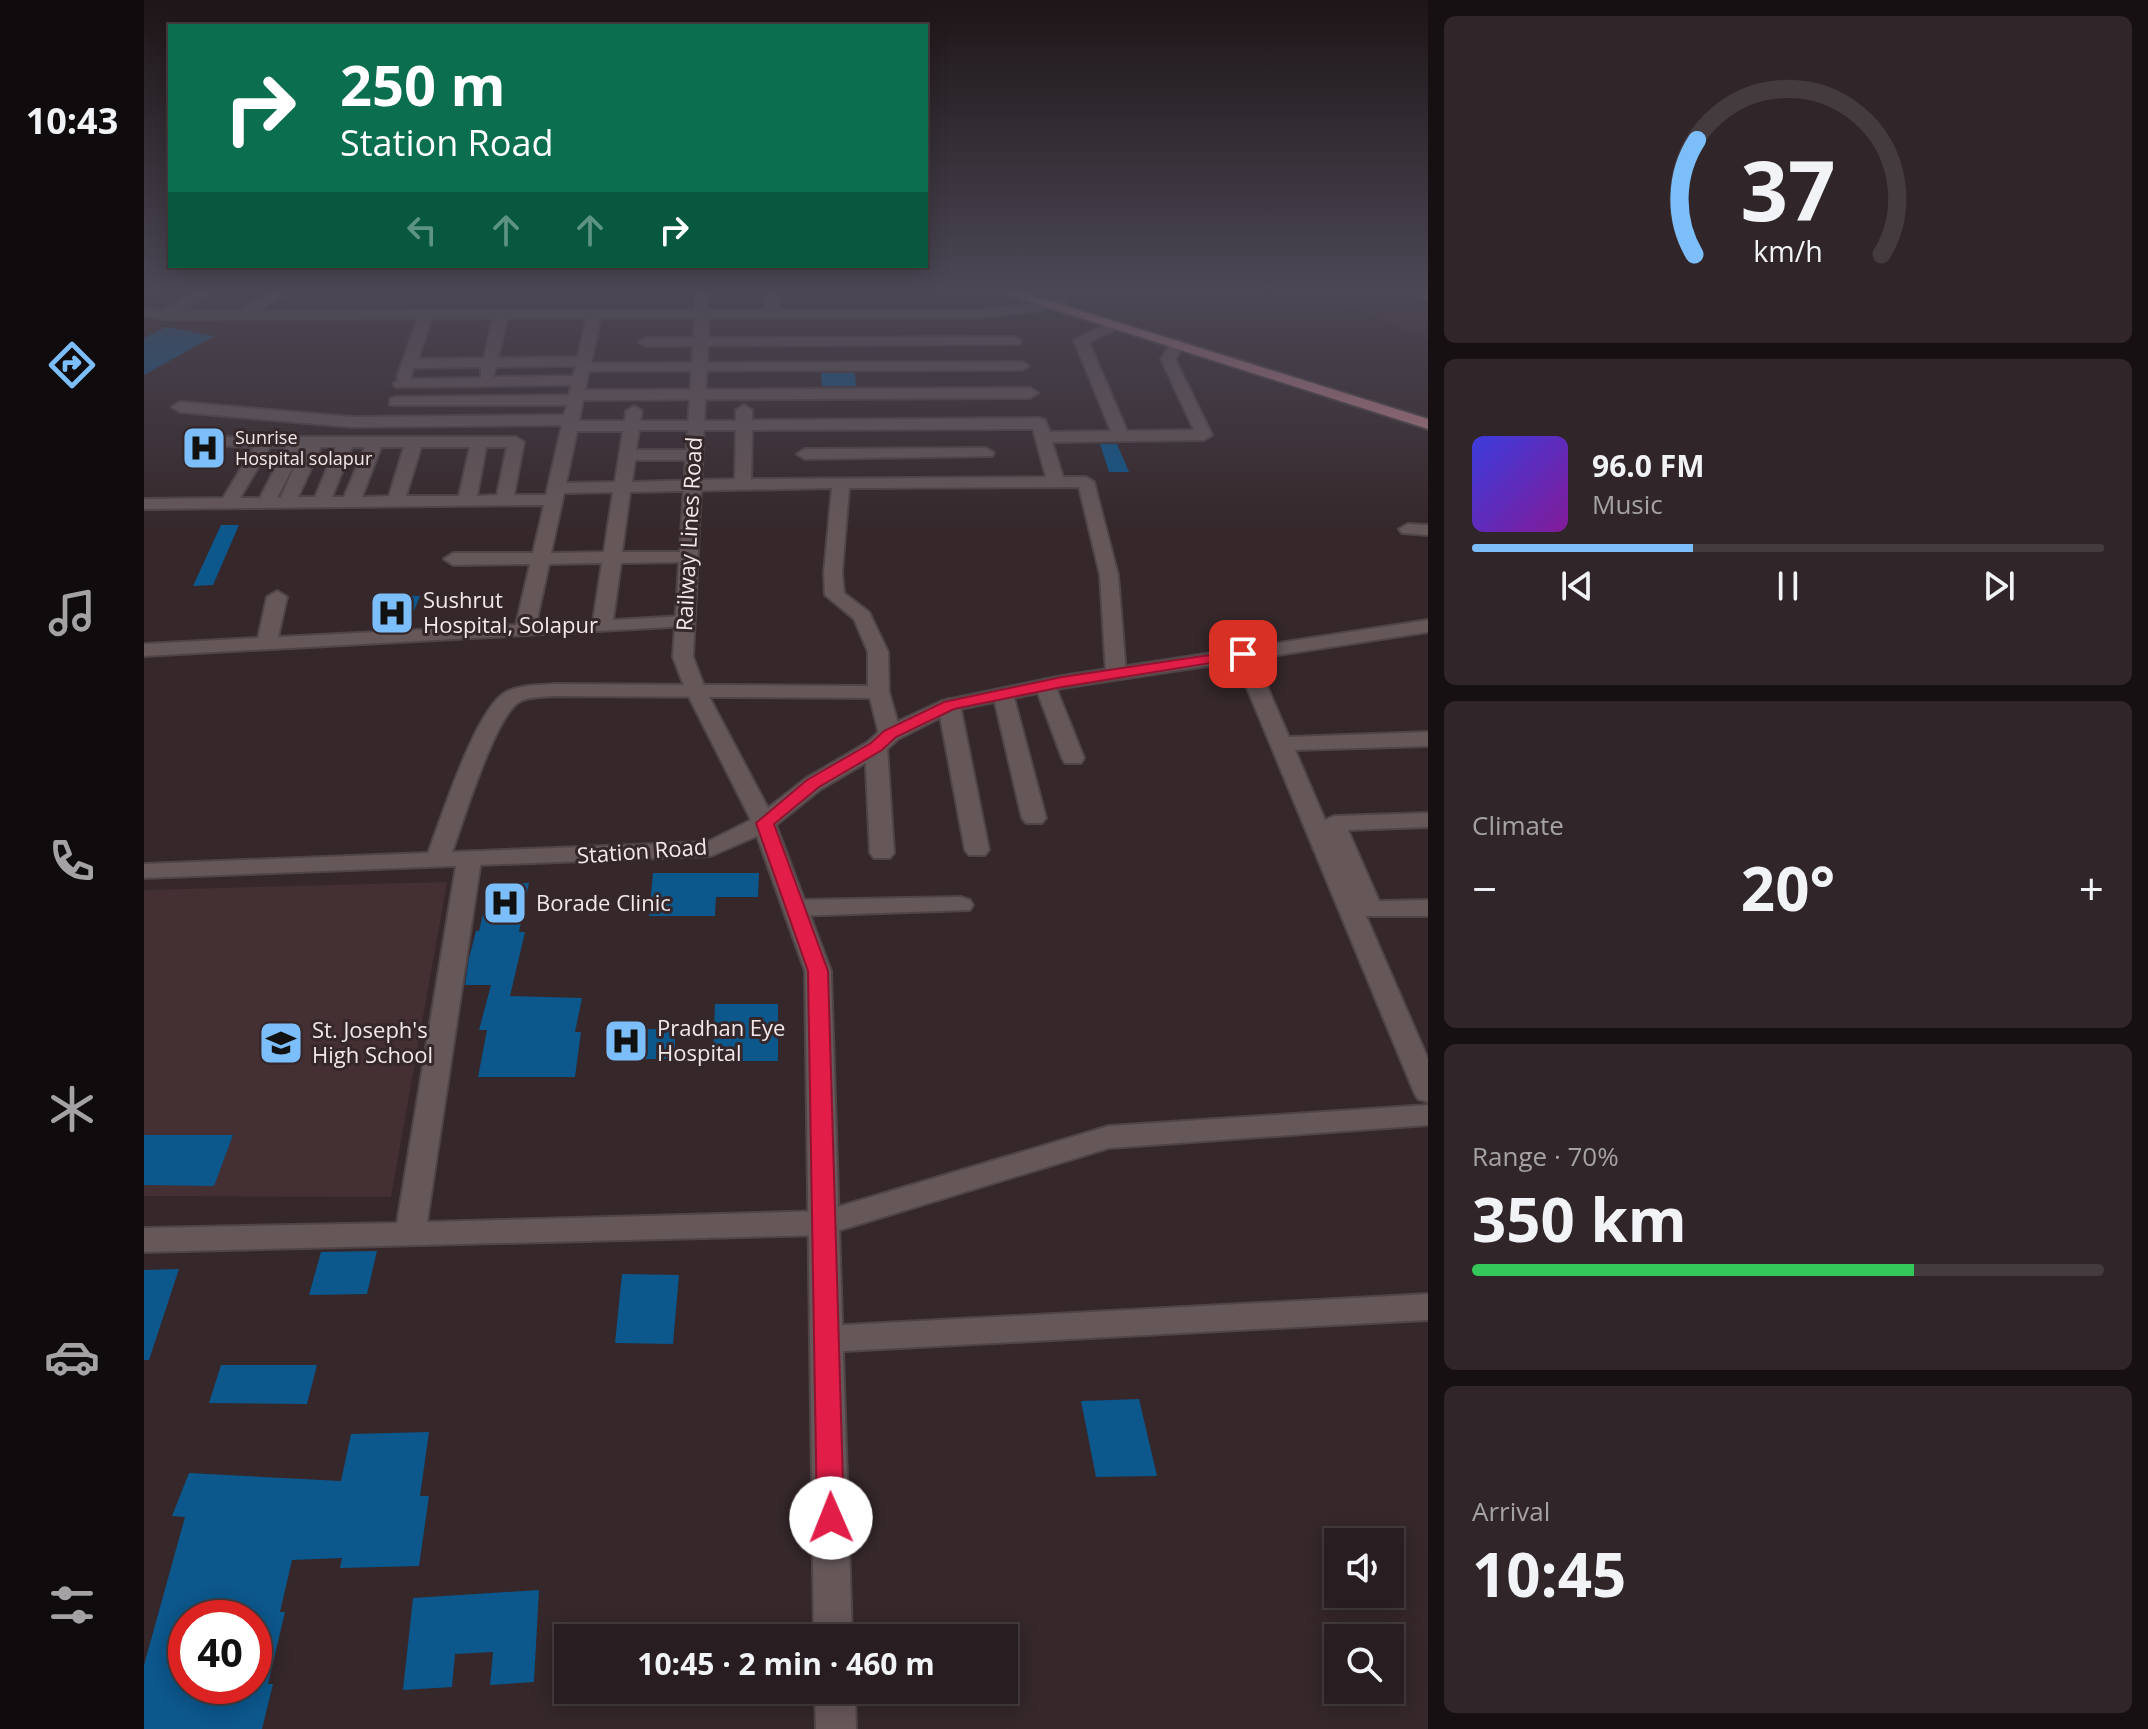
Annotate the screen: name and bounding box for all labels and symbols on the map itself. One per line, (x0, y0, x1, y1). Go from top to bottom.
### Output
hospital icon: Sunrise Hospital solapur (180, 424, 228, 472)
place label: Sunrise Hospital solapur (235, 425, 373, 470)
street label: Railway Lines Road (668, 436, 708, 632)
place label: Sushrut Hospital, Solapur (423, 584, 598, 639)
hospital icon: Sushrut Hospital, Solapur (368, 589, 416, 637)
pin (1209, 620, 1277, 688)
street label: Station Road (576, 830, 708, 870)
hospital icon: Borade Clinic (481, 879, 529, 927)
place label: Borade Clinic (536, 887, 671, 917)
place label: Pradhan Eye Hospital (657, 1012, 785, 1067)
place label: St. Joseph's High School (312, 1014, 433, 1069)
hospital icon: Pradhan Eye Hospital (602, 1017, 650, 1065)
school or university icon: St. Joseph's High School (257, 1019, 305, 1067)
position arrow (789, 1476, 873, 1560)
speed limit sign: 40 (168, 1600, 272, 1704)

